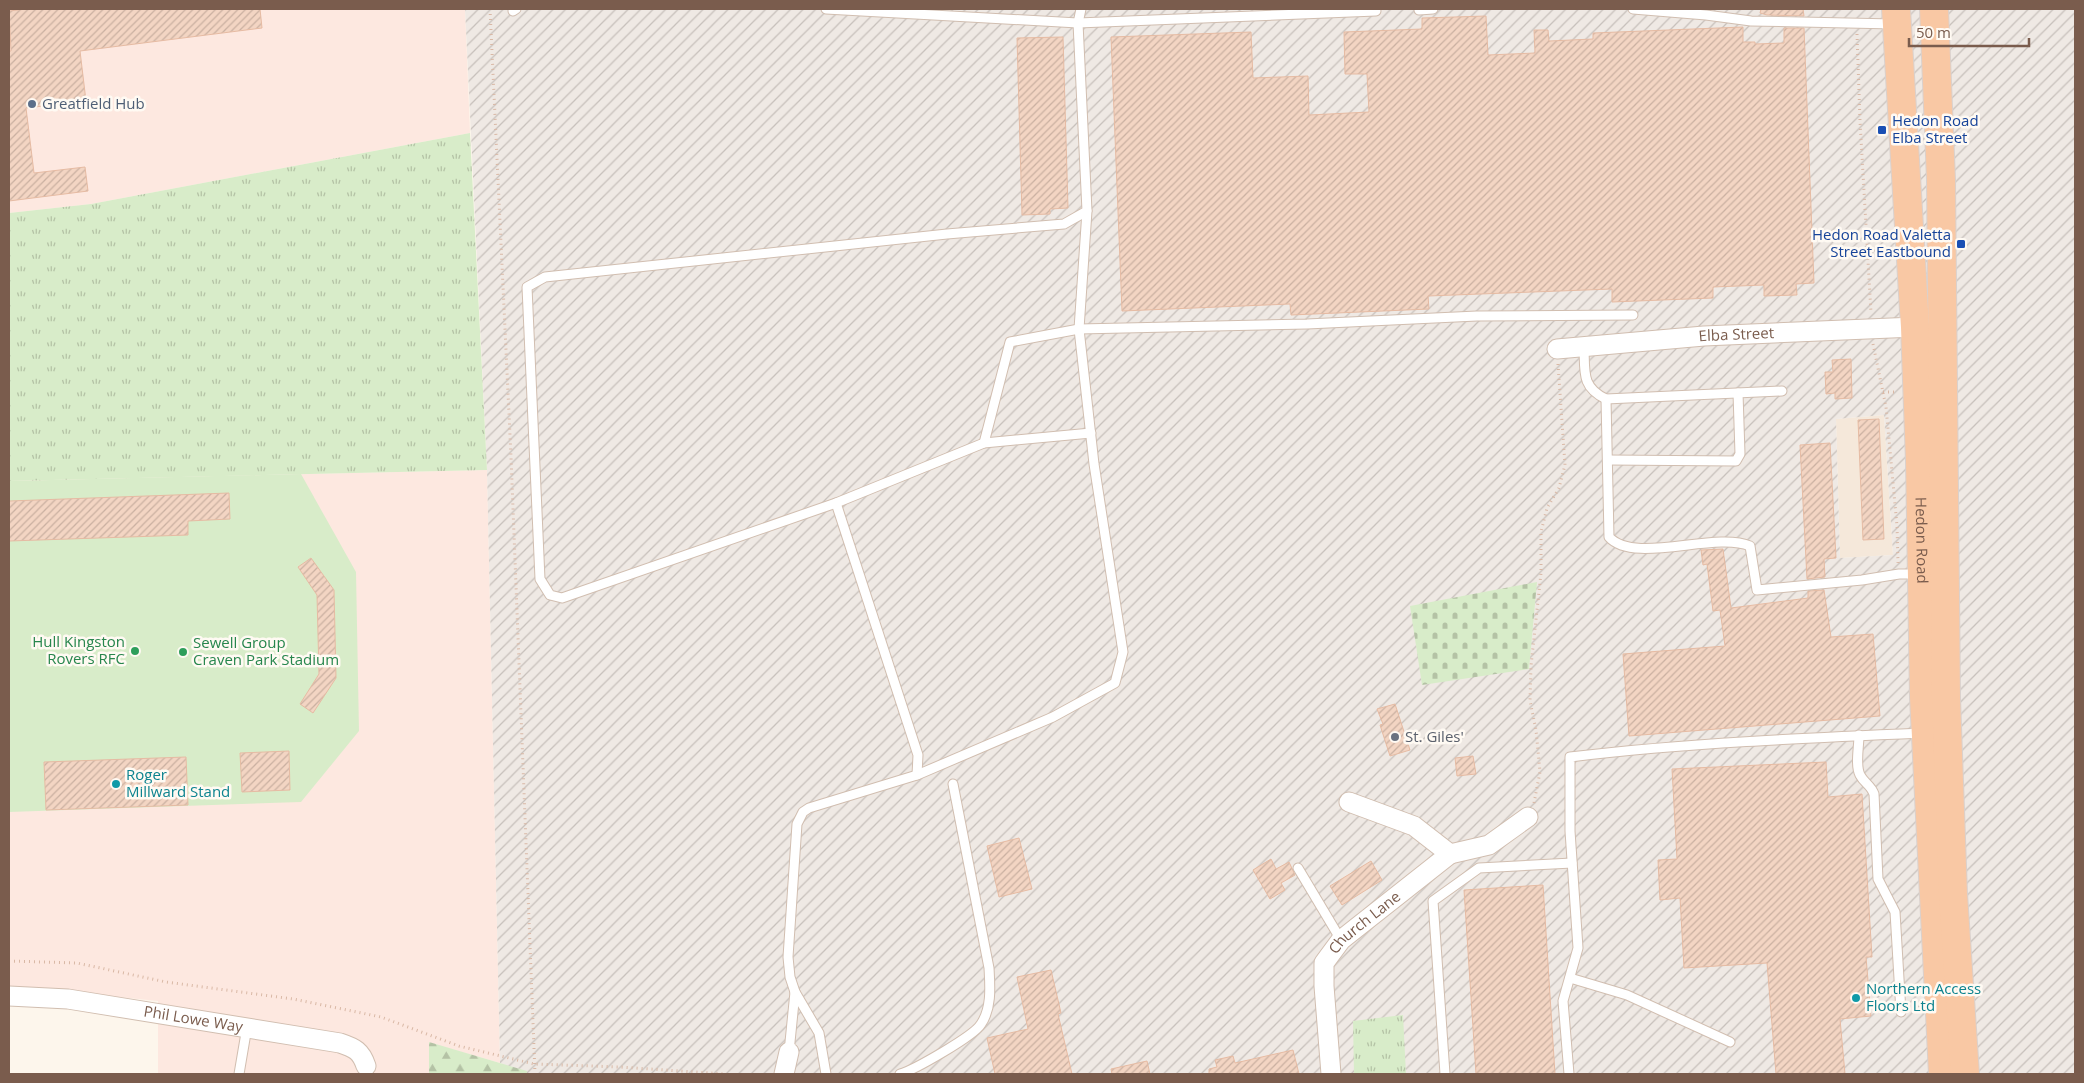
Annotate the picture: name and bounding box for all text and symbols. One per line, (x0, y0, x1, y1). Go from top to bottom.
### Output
scale bar (1909, 15, 2029, 47)
text: 50 m (1916, 22, 1951, 42)
place label: Greatfield Hub (42, 93, 145, 113)
marker: Greatfield Hub (26, 98, 38, 110)
place label: Hedon Road Elba Street (1892, 110, 1979, 147)
marker: Hedon Road Elba Street (1876, 124, 1888, 136)
place label: Hedon Road Valetta Street Eastbound (1812, 224, 1951, 261)
marker: Hedon Road Valetta Street Eastbound (1955, 238, 1967, 250)
street label: Elba Street (1698, 322, 1775, 345)
street label: Hedon Road (1912, 497, 1933, 584)
place label: Hull Kingston Rovers RFC (32, 631, 125, 668)
place label: Sewell Group Craven Park Stadium (193, 632, 339, 669)
marker: Hull Kingston Rovers RFC (129, 645, 141, 657)
marker: Sewell Group Craven Park Stadium (177, 646, 189, 658)
place label: St. Giles' (1405, 726, 1464, 746)
marker: St. Giles' (1389, 731, 1401, 743)
place label: Roger Millward Stand (126, 764, 230, 801)
marker: Roger Millward Stand (110, 778, 122, 790)
street label: Church Lane (1323, 886, 1404, 957)
place label: Northern Access Floors Ltd (1866, 978, 1981, 1015)
marker: Northern Access Floors Ltd (1850, 992, 1862, 1004)
street label: Phil Lowe Way (142, 1000, 245, 1036)

